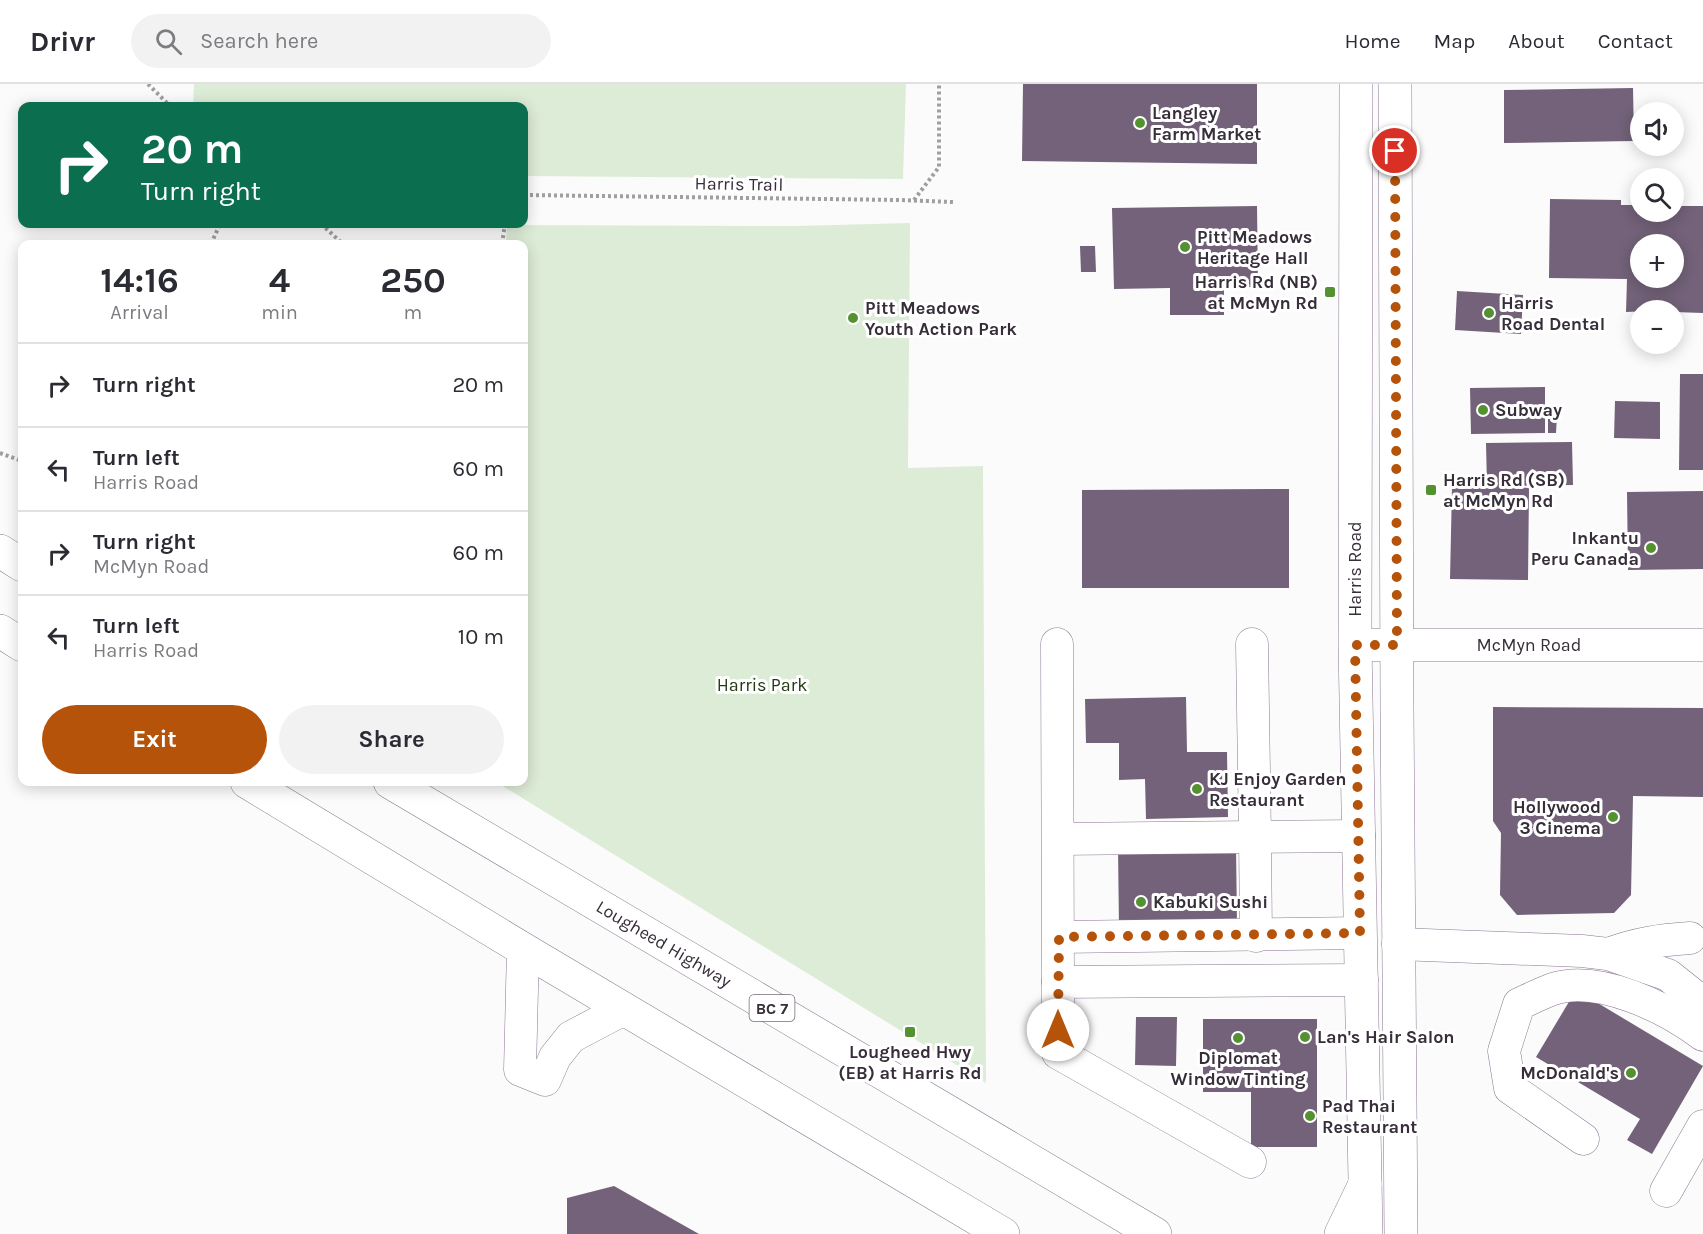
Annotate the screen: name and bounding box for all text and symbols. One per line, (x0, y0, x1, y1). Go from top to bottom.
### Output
search box (131, 14, 551, 68)
text: Drivr (30, 25, 95, 58)
icon: search (152, 25, 185, 58)
text: Search here (200, 28, 318, 54)
text: Home (1345, 29, 1401, 53)
text: Map (1434, 29, 1475, 53)
text: About (1508, 29, 1565, 53)
text: Contact (1598, 29, 1673, 53)
place label: Langley Farm Market (1152, 102, 1261, 145)
map controls (1630, 102, 1684, 354)
button: sound (1630, 102, 1684, 156)
marker: Langley Farm Market (1133, 116, 1147, 130)
text: 20 m (141, 124, 243, 174)
pin (1369, 125, 1420, 176)
icon: right (42, 126, 120, 204)
icon: arrive (1378, 134, 1411, 167)
button: search (1630, 168, 1684, 222)
street label: Harris Trail (695, 172, 783, 196)
text: Turn right (141, 175, 261, 207)
place label: Pitt Meadows Heritage Hall (1197, 226, 1312, 269)
button: + (1630, 234, 1684, 288)
marker: Pitt Meadows Heritage Hall (1178, 240, 1192, 254)
text: 14:16 (100, 259, 179, 301)
text: 4 (269, 259, 290, 301)
text: 250 (380, 259, 446, 301)
place label: Harris Rd (NB) at McMyn Rd (1195, 271, 1318, 314)
marker: Harris Rd (NB) at McMyn Rd (1323, 285, 1337, 299)
place label: Harris Road Dental (1501, 292, 1605, 335)
place label: Pitt Meadows Youth Action Park (865, 297, 1017, 340)
button: − (1630, 300, 1684, 354)
text: Arrival (110, 301, 169, 324)
text: min (261, 301, 298, 324)
text: m (404, 301, 422, 324)
marker: Harris Road Dental (1482, 306, 1496, 320)
marker: Pitt Meadows Youth Action Park (846, 311, 860, 325)
icon: right (42, 369, 75, 402)
text: Turn right (93, 372, 196, 398)
text: 20 m (452, 372, 504, 398)
place label: Subway (1495, 399, 1562, 421)
marker: Subway (1476, 403, 1490, 417)
text: Turn left (93, 445, 180, 471)
icon: left (42, 453, 75, 486)
text: 60 m (453, 456, 504, 482)
place label: Harris Rd (SB) at McMyn Rd (1443, 469, 1565, 512)
text: Harris Road (93, 471, 199, 494)
marker: Harris Rd (SB) at McMyn Rd (1424, 483, 1438, 497)
street label: Harris Road (1344, 521, 1366, 617)
place label: Inkantu Peru Canada (1531, 527, 1639, 570)
text: Turn right (93, 529, 196, 555)
icon: right (42, 537, 75, 570)
text: 60 m (453, 540, 504, 566)
marker: Inkantu Peru Canada (1644, 541, 1658, 555)
text: McMyn Road (93, 555, 209, 578)
text: Turn left (93, 613, 180, 639)
icon: left (42, 621, 75, 654)
text: 10 m (458, 624, 504, 650)
street label: McMyn Road (1477, 634, 1581, 656)
text: Harris Road (93, 639, 199, 662)
park label: Harris Park (717, 674, 807, 696)
button: Exit (42, 705, 267, 774)
button: Share (279, 705, 504, 774)
place label: KJ Enjoy Garden Restaurant (1209, 768, 1347, 811)
marker: KJ Enjoy Garden Restaurant (1190, 782, 1204, 796)
place label: Hollywood 3 Cinema (1513, 796, 1601, 839)
marker: Hollywood 3 Cinema (1606, 810, 1620, 824)
place label: Kabuki Sushi (1153, 891, 1268, 913)
street label: Lougheed Highway (592, 895, 736, 993)
marker: Kabuki Sushi (1134, 895, 1148, 909)
road number: BC 7 (750, 995, 794, 1021)
position arrow (1026, 998, 1090, 1062)
marker: Lougheed Hwy (EB) at Harris Rd (903, 1025, 917, 1039)
place label: Lan's Hair Salon (1317, 1026, 1455, 1048)
marker: Lan's Hair Salon (1298, 1030, 1312, 1044)
marker: Diplomat Window Tinting (1231, 1031, 1245, 1045)
place label: Lougheed Hwy (EB) at Harris Rd (838, 1041, 982, 1084)
place label: Diplomat Window Tinting (1171, 1047, 1306, 1090)
place label: McDonald's (1520, 1062, 1619, 1084)
marker: McDonald's (1624, 1066, 1638, 1080)
place label: Pad Thai Restaurant (1322, 1095, 1417, 1138)
marker: Pad Thai Restaurant (1303, 1109, 1317, 1123)

